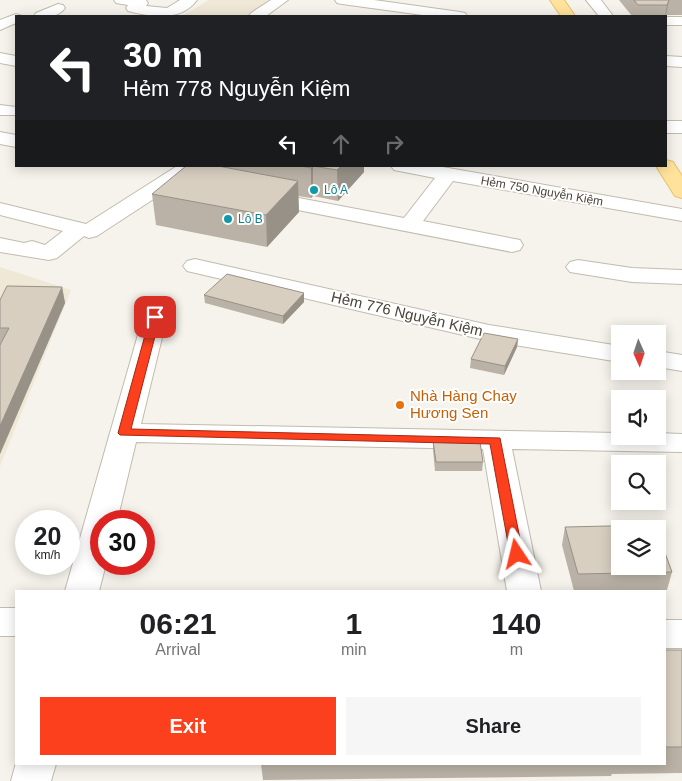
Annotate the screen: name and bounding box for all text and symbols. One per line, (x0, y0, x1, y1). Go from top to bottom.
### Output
icon: left (40, 35, 105, 100)
text: 30 m (123, 35, 203, 74)
text: Hẻm 778 Nguyễn Kiệm (123, 76, 350, 101)
icon: left (274, 130, 302, 158)
icon: ahead (327, 130, 355, 158)
icon: right (380, 130, 408, 158)
street label: Hẻm 750 Nguyễn Kiệm (480, 172, 604, 209)
place label: Lô A (324, 183, 348, 197)
marker: Lô A (308, 184, 320, 196)
place label: Lô B (238, 212, 263, 226)
marker: Lô B (222, 213, 234, 225)
street label: Hẻm 776 Nguyễn Kiệm (330, 288, 485, 339)
pin (134, 296, 176, 338)
icon: arrive (141, 303, 169, 331)
north arrow (611, 325, 666, 380)
map controls (611, 325, 666, 575)
place label: Nhà Hàng Chay Hương Sen (410, 387, 517, 421)
button: sound (611, 390, 666, 445)
marker: Nhà Hàng Chay Hương Sen (394, 399, 406, 411)
button: search (611, 455, 666, 510)
speed limit sign: 30 (90, 510, 155, 575)
button: layers (611, 520, 666, 575)
text: 20 (34, 522, 61, 550)
position arrow (490, 527, 542, 579)
text: km/h (34, 548, 61, 562)
text: 06:21 (140, 607, 216, 640)
text: 1 (345, 607, 362, 640)
text: 140 (491, 607, 541, 640)
text: Arrival (155, 641, 201, 658)
text: min (341, 641, 367, 658)
text: m (510, 641, 523, 658)
button: Exit (40, 697, 336, 755)
button: Share (346, 697, 641, 755)

